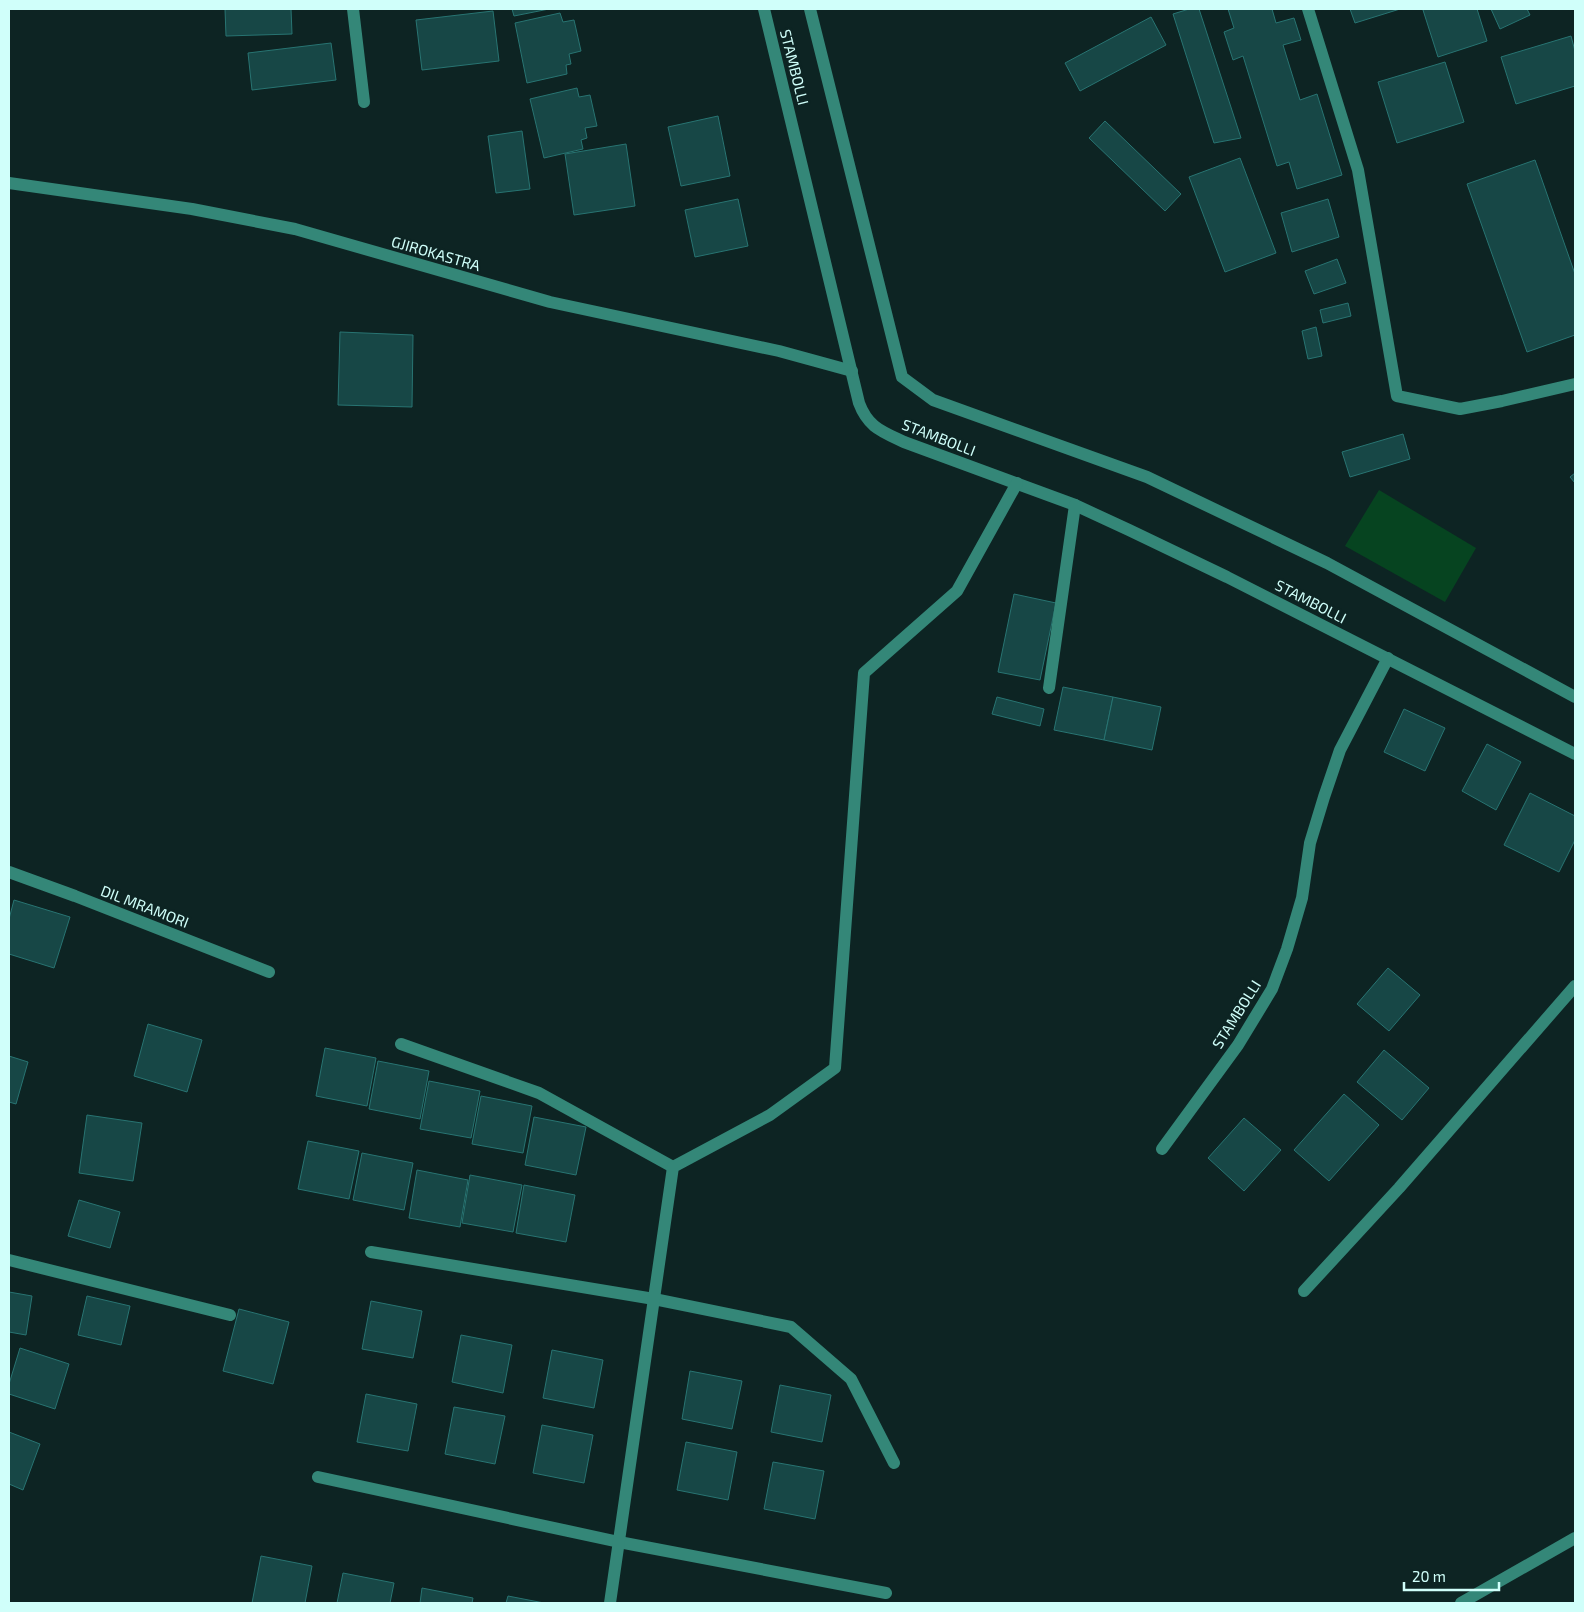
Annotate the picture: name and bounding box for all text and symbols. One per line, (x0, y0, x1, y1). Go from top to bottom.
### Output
street label: STAMBOLLI (777, 27, 813, 107)
street label: GJIROKASTRA (389, 232, 483, 274)
street label: STAMBOLLI (900, 415, 978, 459)
street label: STAMBOLLI (1272, 575, 1350, 627)
street label: DIL MRAMORI (98, 881, 192, 931)
street label: STAMBOLLI (1208, 976, 1264, 1052)
scale bar (1404, 1560, 1499, 1592)
text: 20 m (1412, 1567, 1446, 1585)

